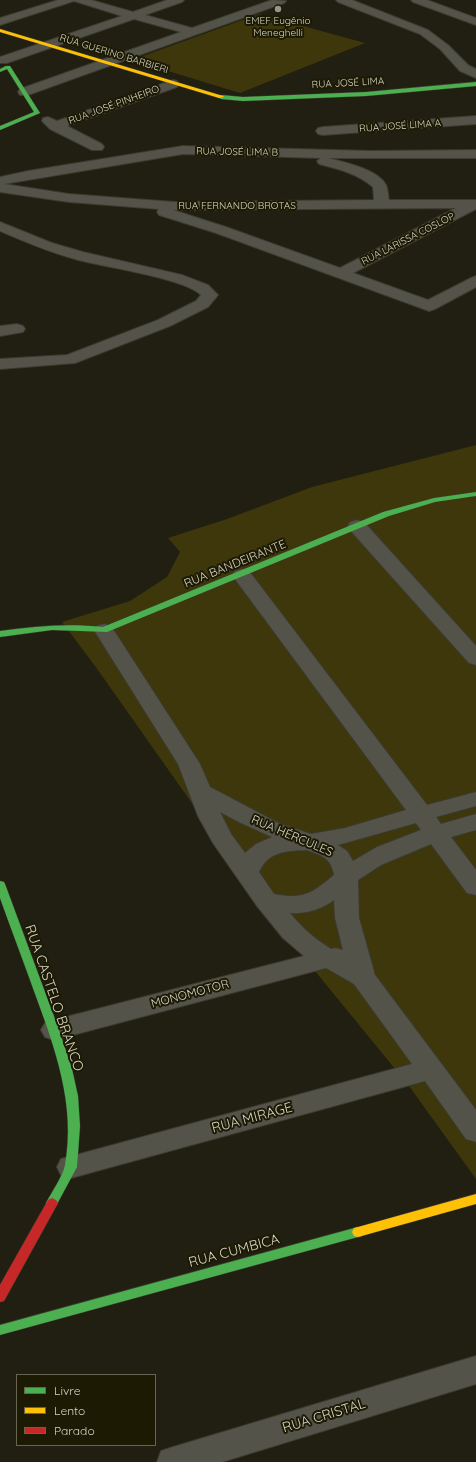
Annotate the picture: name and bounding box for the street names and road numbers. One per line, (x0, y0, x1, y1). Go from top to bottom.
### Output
street label: RUA GUERINO BARBIERI (58, 32, 170, 76)
street label: RUA JOSÉ LIMA (311, 75, 385, 91)
street label: RUA JOSÉ PINHEIRO (67, 83, 161, 127)
street label: RUA JOSÉ LIMA A (359, 117, 441, 135)
street label: RUA JOSÉ LIMA B (196, 145, 278, 159)
street label: RUA FERNANDO BROTAS (178, 200, 296, 212)
street label: RUA LARISSA COSLOP (359, 210, 457, 268)
street label: RUA BANDEIRANTE (182, 537, 288, 591)
street label: RUA HÉRCULES (249, 812, 335, 860)
street label: RUA CASTELO BRANCO (21, 922, 87, 1074)
street label: MONOMOTOR (149, 977, 231, 1011)
street label: RUA MIRAGE (210, 1099, 294, 1137)
street label: RUA CUMBICA (187, 1231, 281, 1271)
street label: RUA CRISTAL (280, 1395, 368, 1437)

